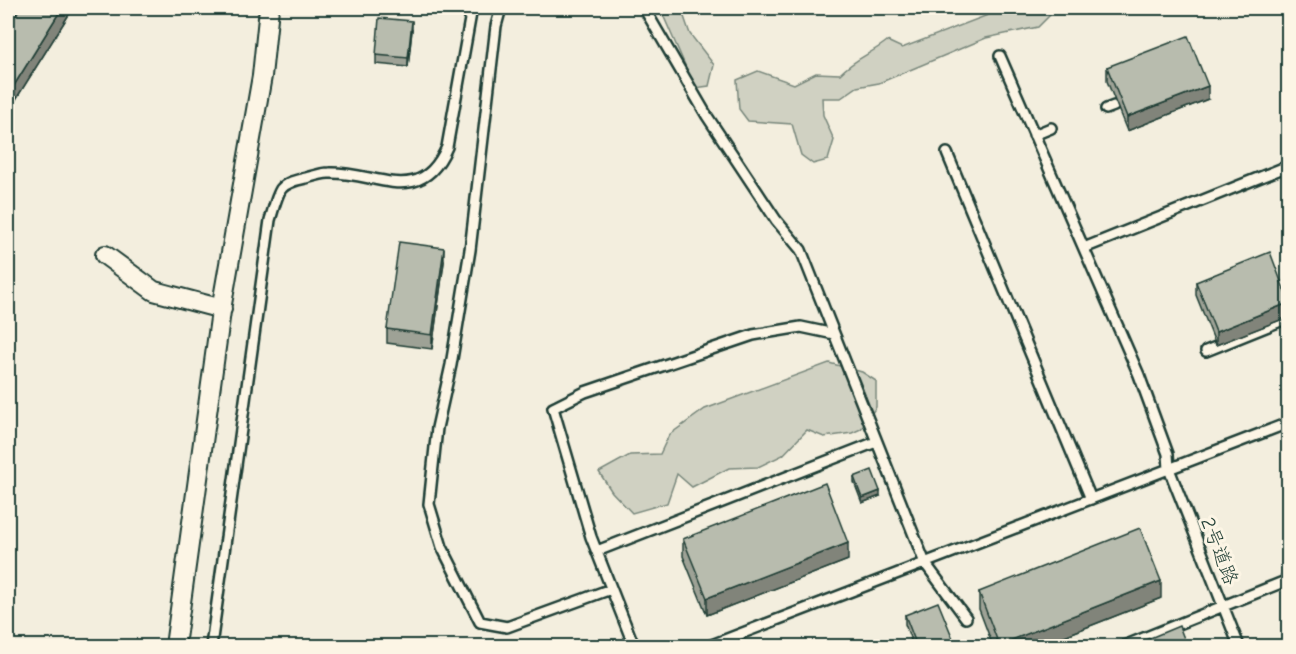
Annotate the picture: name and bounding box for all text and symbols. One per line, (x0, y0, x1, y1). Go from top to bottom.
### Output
street label: 2号道路 (1196, 514, 1243, 588)

